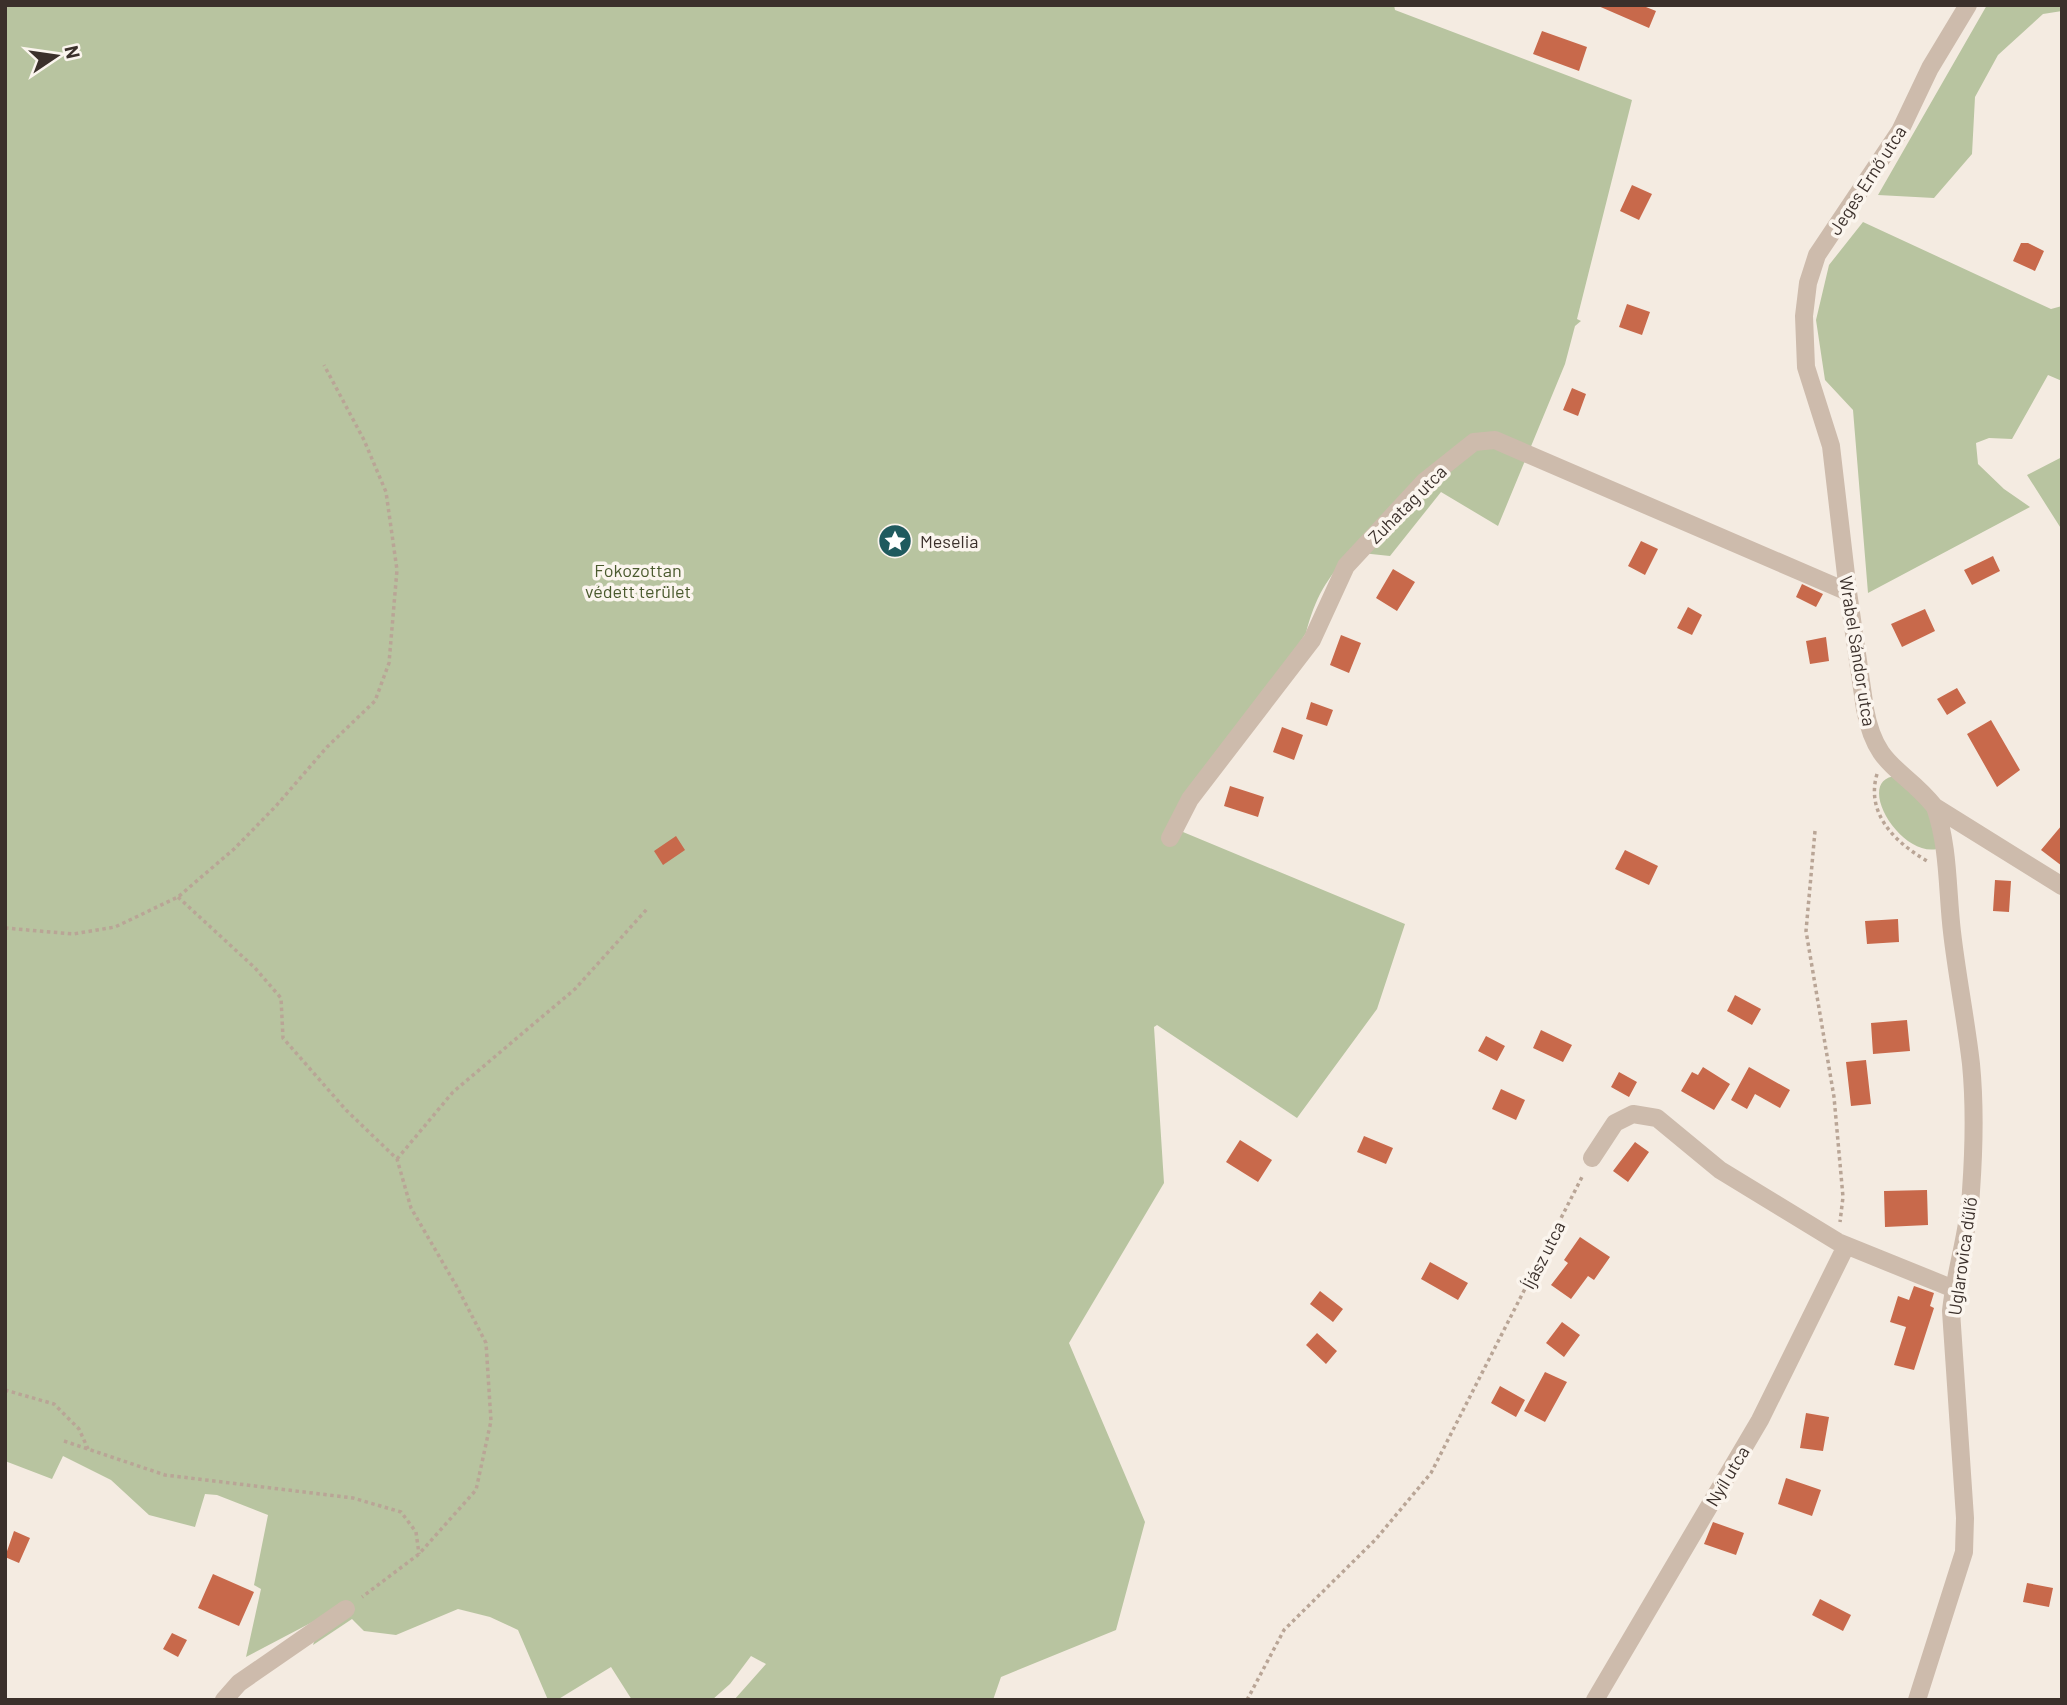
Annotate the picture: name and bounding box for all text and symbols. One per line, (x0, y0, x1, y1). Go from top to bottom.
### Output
north arrow (21, 21, 91, 91)
text: N (60, 43, 86, 61)
street label: Jeges Ernő utca (1823, 121, 1911, 239)
street label: Zuhatag utca (1363, 460, 1451, 548)
place icon: Meselia (876, 522, 914, 560)
place label: Meselia (920, 530, 978, 552)
park label: Fokozottan védett terület (585, 559, 691, 602)
street label: Wrabel Sándor utca (1835, 574, 1881, 728)
street label: Uglarovica dűlő (1943, 1195, 1981, 1317)
street label: Íjász utca (1517, 1217, 1569, 1293)
street label: Nyíl utca (1700, 1442, 1754, 1510)

